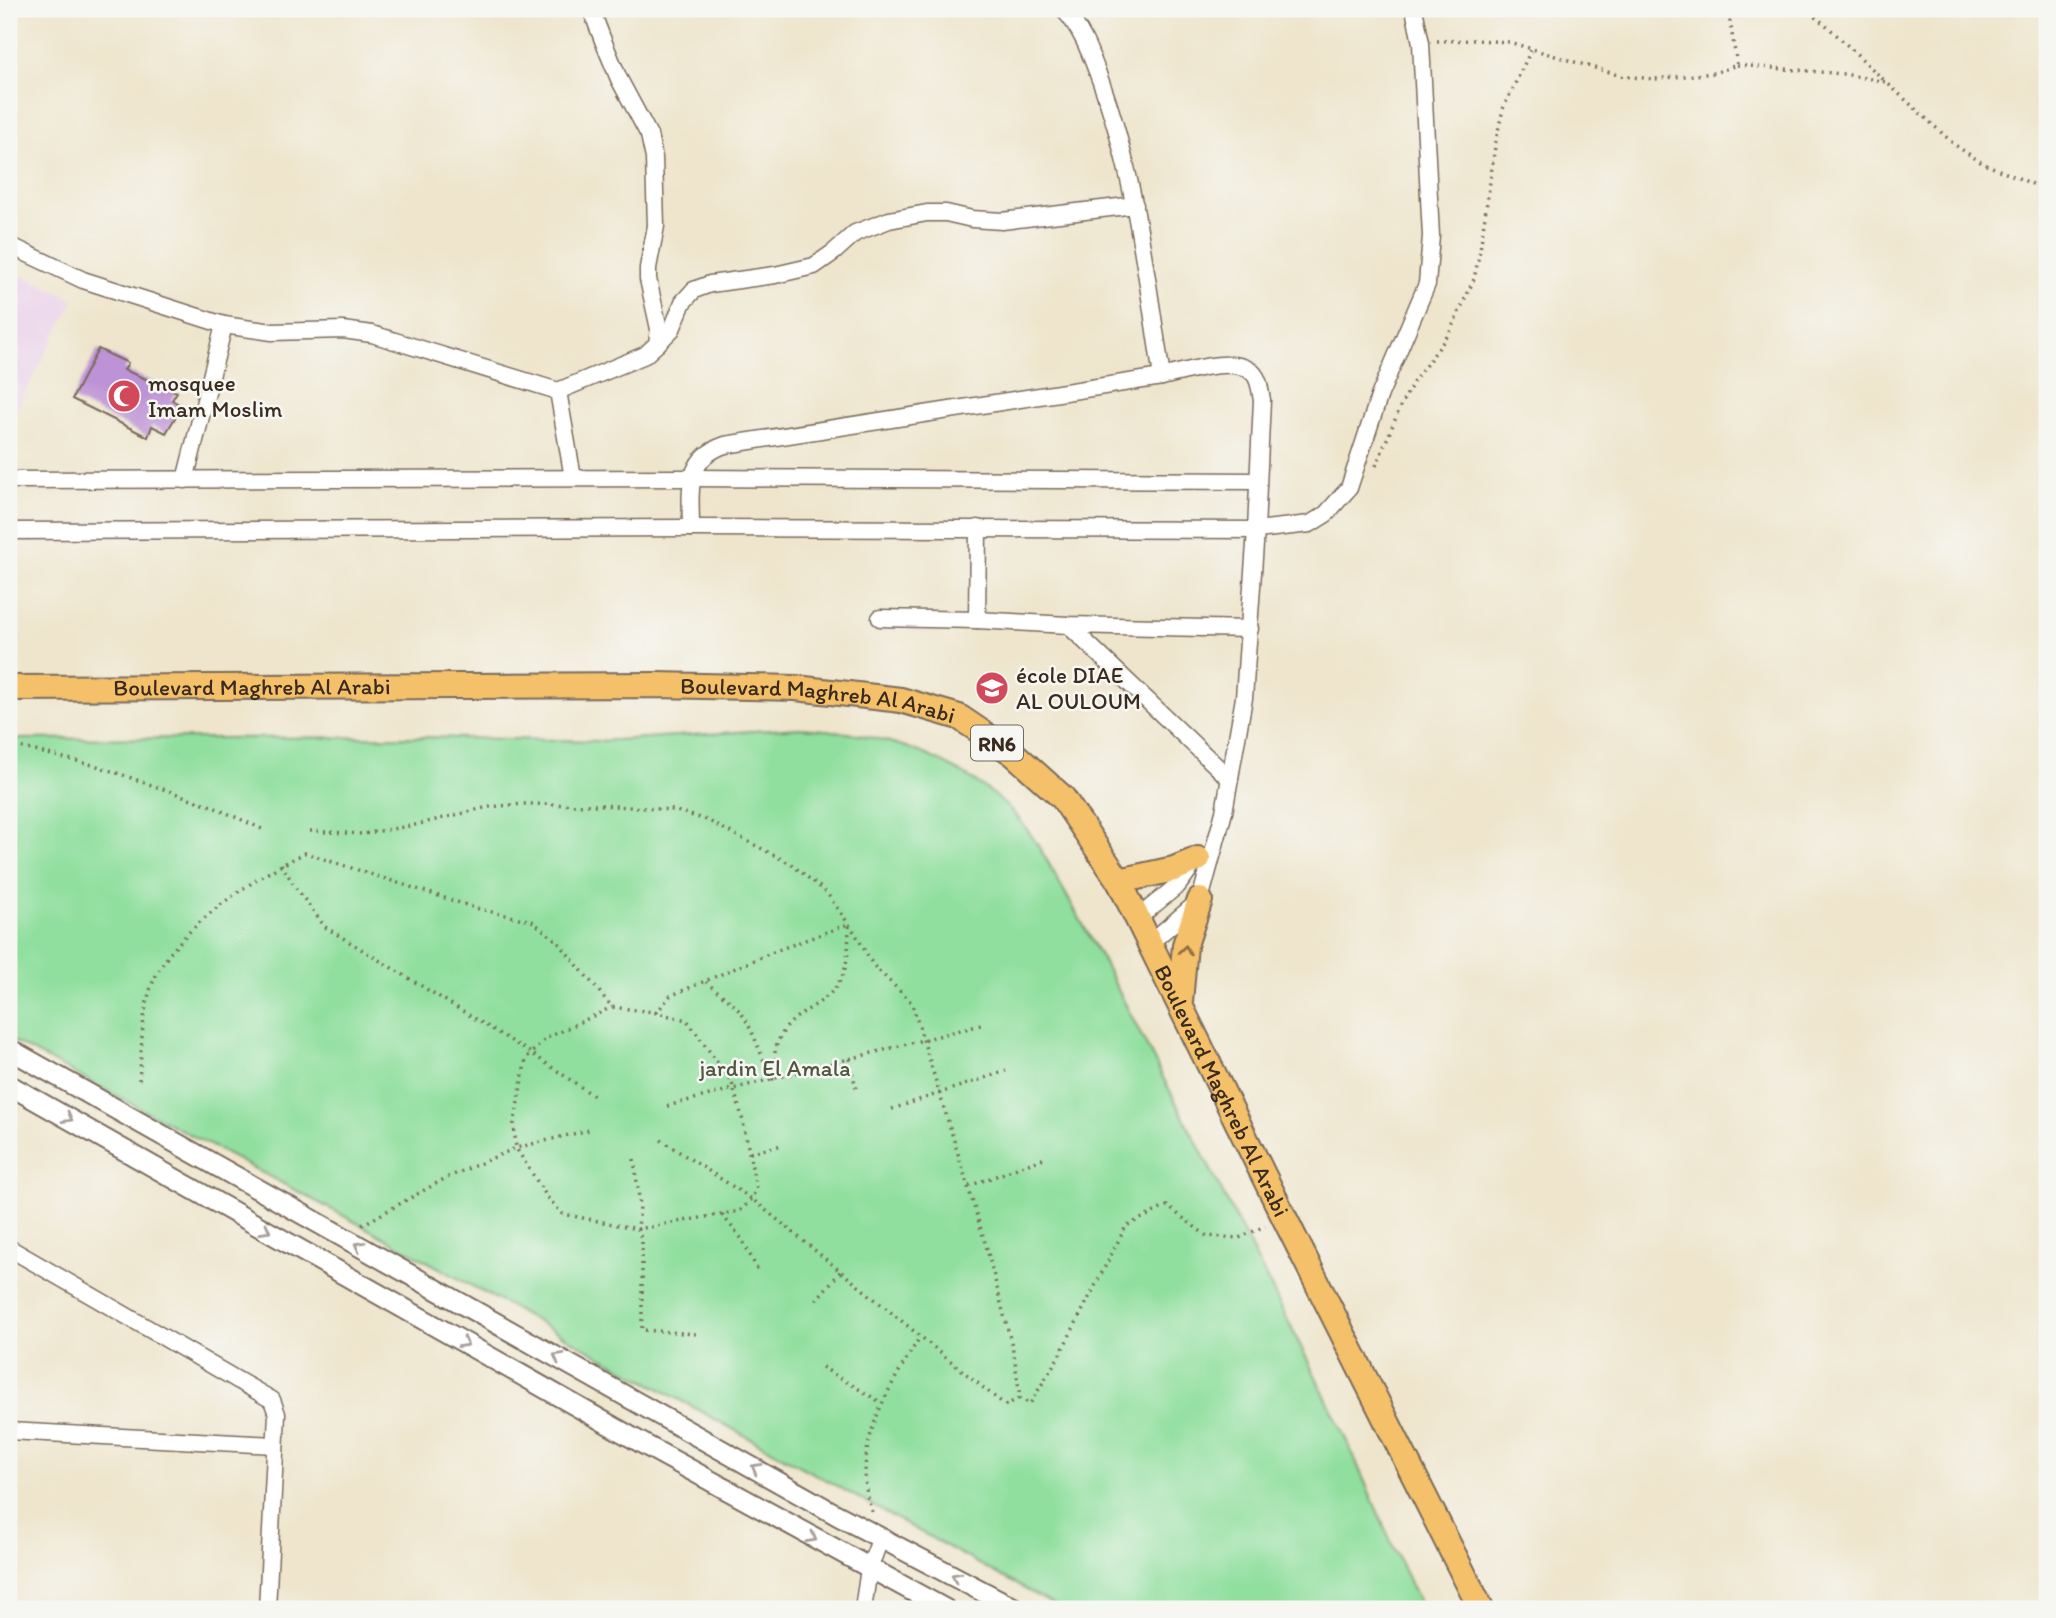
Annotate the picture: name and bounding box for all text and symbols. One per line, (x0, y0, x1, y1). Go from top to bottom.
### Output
place label: mosquee Imam Moslim (148, 369, 283, 423)
mosque icon: mosquee Imam Moslim (105, 377, 143, 415)
place label: école DIAE AL OULOUM (1016, 661, 1141, 715)
school or university icon: école DIAE AL OULOUM (973, 669, 1011, 707)
street label: Boulevard Maghreb Al Arabi (113, 672, 391, 702)
street label: Boulevard Maghreb Al Arabi (680, 672, 959, 729)
road number: RN6 (971, 726, 1023, 760)
one-way arrow (1177, 944, 1192, 956)
street label: Boulevard Maghreb Al Arabi (1148, 960, 1296, 1221)
park label: jardin El Amala (698, 1054, 851, 1082)
one-way arrow (61, 1110, 73, 1123)
one-way arrow (258, 1222, 271, 1235)
one-way arrow (354, 1241, 366, 1254)
one-way arrow (457, 1334, 470, 1347)
one-way arrow (552, 1352, 565, 1365)
one-way arrow (750, 1464, 763, 1477)
one-way arrow (805, 1530, 817, 1543)
one-way arrow (950, 1572, 963, 1585)

